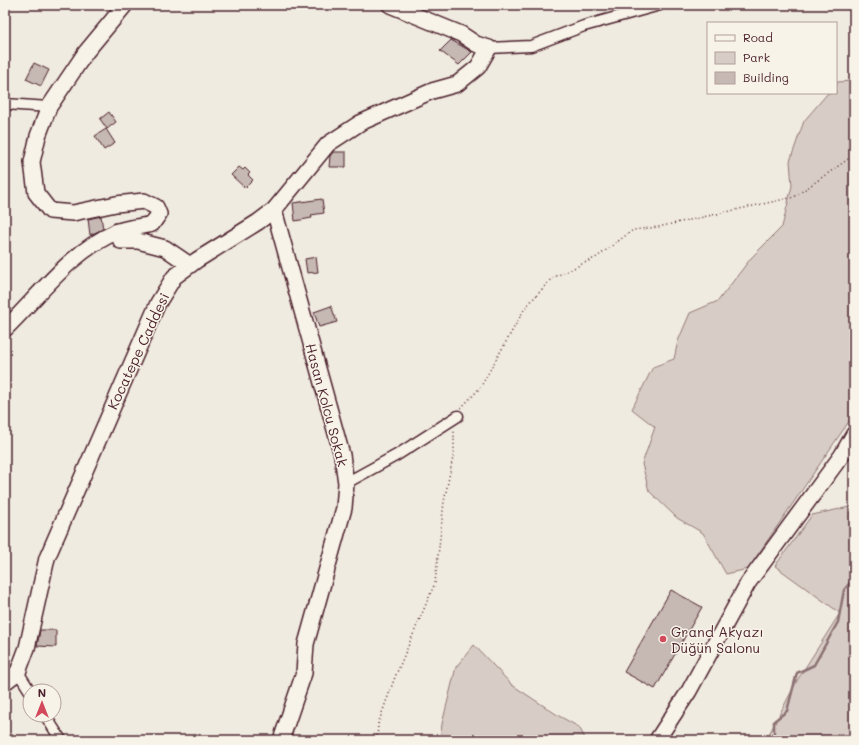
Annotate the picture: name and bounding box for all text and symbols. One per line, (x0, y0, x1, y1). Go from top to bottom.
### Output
legend (707, 22, 837, 94)
text: Road (743, 29, 773, 45)
text: Park (743, 49, 770, 65)
text: Building (743, 69, 789, 85)
street label: Kocatepe Caddesi (103, 290, 173, 412)
street label: Hasan Kolcu Sokak (301, 341, 353, 469)
place label: Grand Akyazı Düğün Salonu (671, 622, 764, 657)
marker: Grand Akyazı Düğün Salonu (658, 634, 668, 644)
north arrow (22, 683, 62, 723)
text: N (38, 685, 46, 700)

